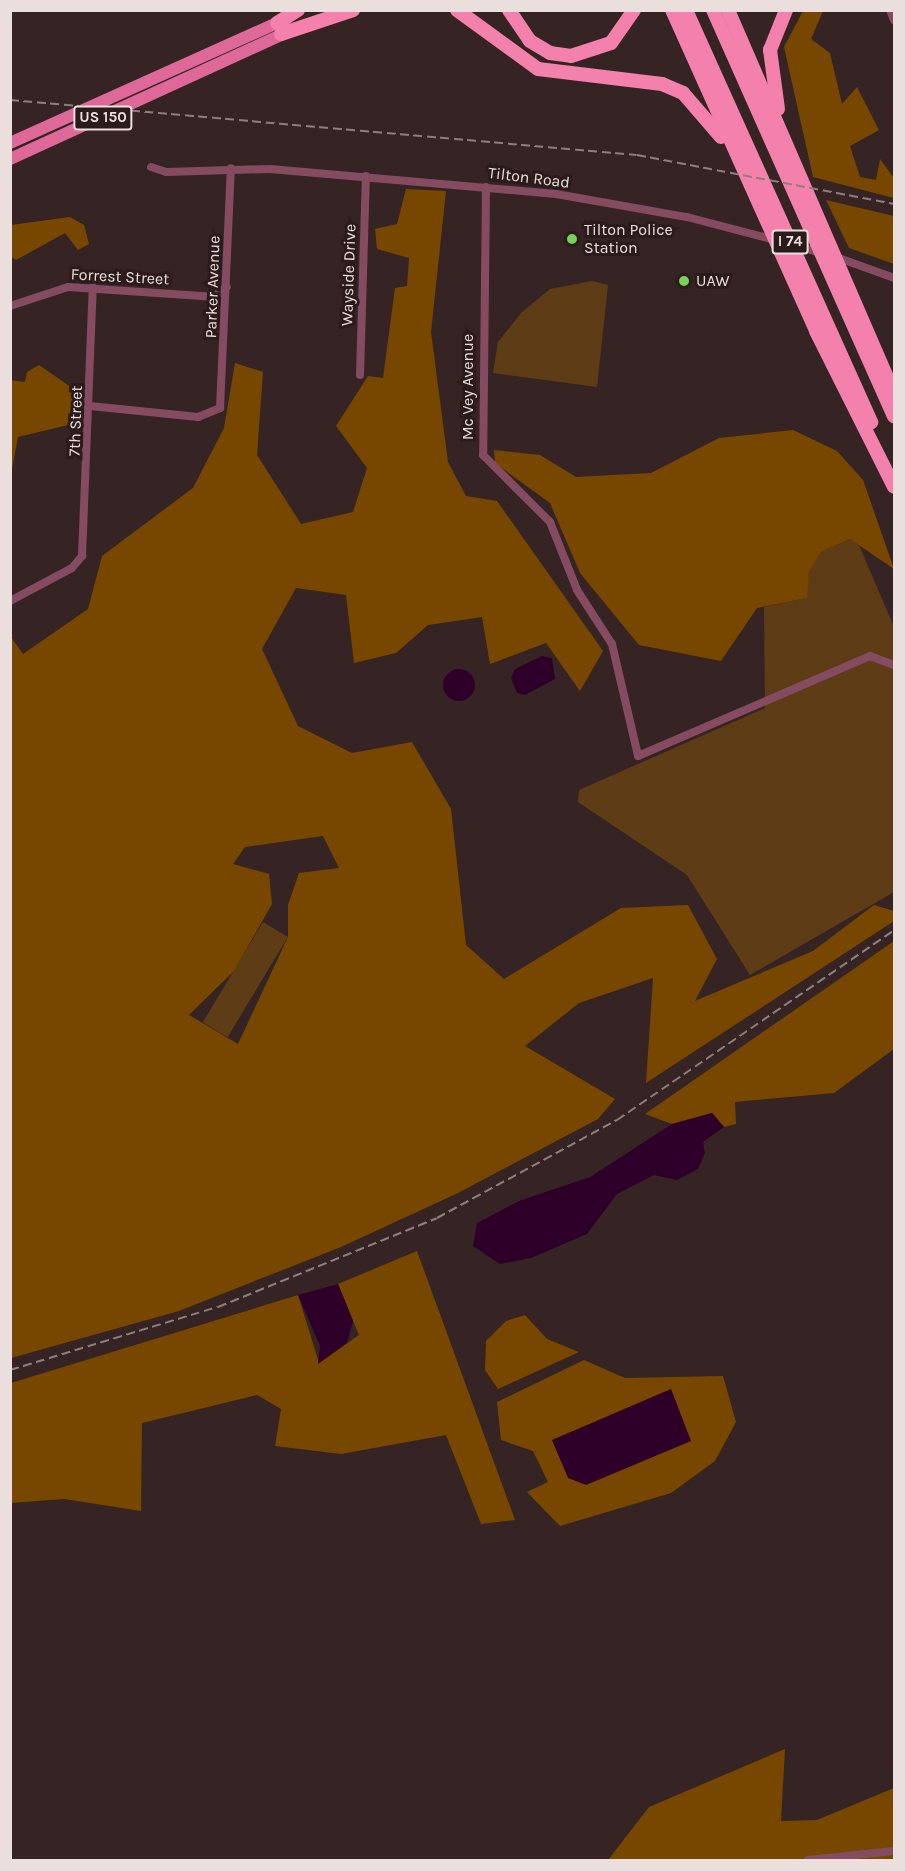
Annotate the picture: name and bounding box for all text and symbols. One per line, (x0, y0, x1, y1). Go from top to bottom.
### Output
road number: US 150 (73, 106, 133, 130)
street label: Tilton Road (487, 163, 571, 193)
place label: Tilton Police Station (584, 220, 673, 258)
street label: Wayside Drive (338, 224, 360, 326)
road number: I 74 (770, 230, 810, 254)
marker: Tilton Police Station (565, 232, 579, 246)
street label: Parker Avenue (202, 235, 224, 339)
street label: Forrest Street (70, 265, 170, 289)
place label: UAW (696, 271, 729, 291)
marker: UAW (677, 274, 691, 288)
street label: Mc Vey Avenue (458, 334, 478, 440)
street label: 7th Street (65, 385, 87, 457)

